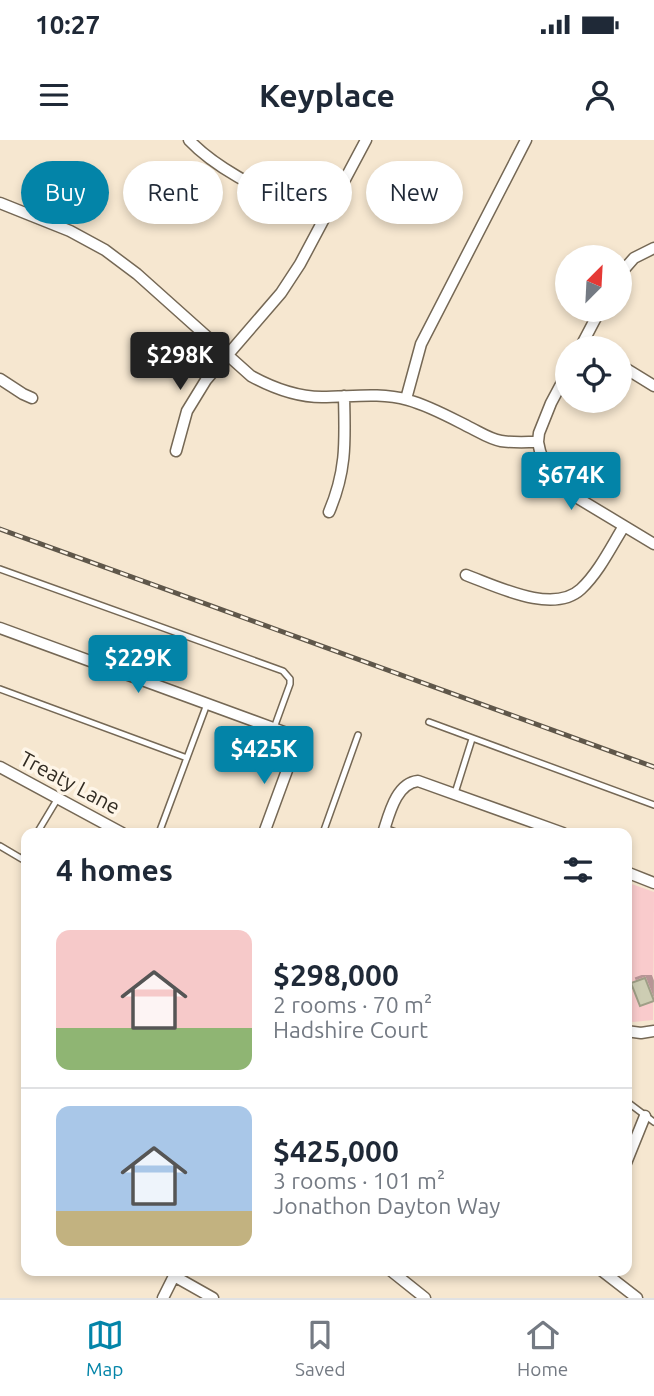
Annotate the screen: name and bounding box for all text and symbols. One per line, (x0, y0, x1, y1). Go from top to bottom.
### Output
text: 10:27 (35, 10, 100, 39)
icon: menu (35, 76, 73, 114)
icon: person (581, 76, 619, 114)
text: Keyplace (259, 77, 395, 113)
chip: Buy (21, 161, 109, 224)
chip: Rent (123, 161, 223, 224)
chip: Filters (237, 161, 352, 224)
chip: New (366, 161, 463, 224)
north arrow (555, 245, 632, 322)
map controls (555, 245, 632, 413)
pin: $298K (131, 332, 229, 392)
button: locate (555, 336, 632, 413)
text: $298K (146, 342, 214, 367)
pin: $674K (522, 452, 620, 512)
text: $674K (537, 462, 605, 487)
pin: $229K (89, 636, 187, 695)
text: $229K (104, 645, 172, 670)
pin: $425K (215, 726, 313, 786)
text: $425K (230, 736, 298, 761)
street label: Treaty Lane (16, 746, 124, 818)
icon: filters (559, 851, 597, 889)
text: 4 homes (56, 853, 173, 887)
icon: home (112, 958, 196, 1042)
text: $298,000 (273, 958, 399, 992)
text: 2 rooms · 70 m² (273, 992, 432, 1017)
text: Hadshire Court (273, 1017, 428, 1042)
icon: home (112, 1134, 196, 1218)
text: $425,000 (273, 1134, 399, 1168)
text: 3 rooms · 101 m² (273, 1168, 445, 1193)
text: Jonathon Dayton Way (273, 1193, 500, 1218)
tab: Map (86, 1316, 124, 1380)
tab: Saved (295, 1316, 346, 1380)
tab: Home (517, 1316, 568, 1380)

